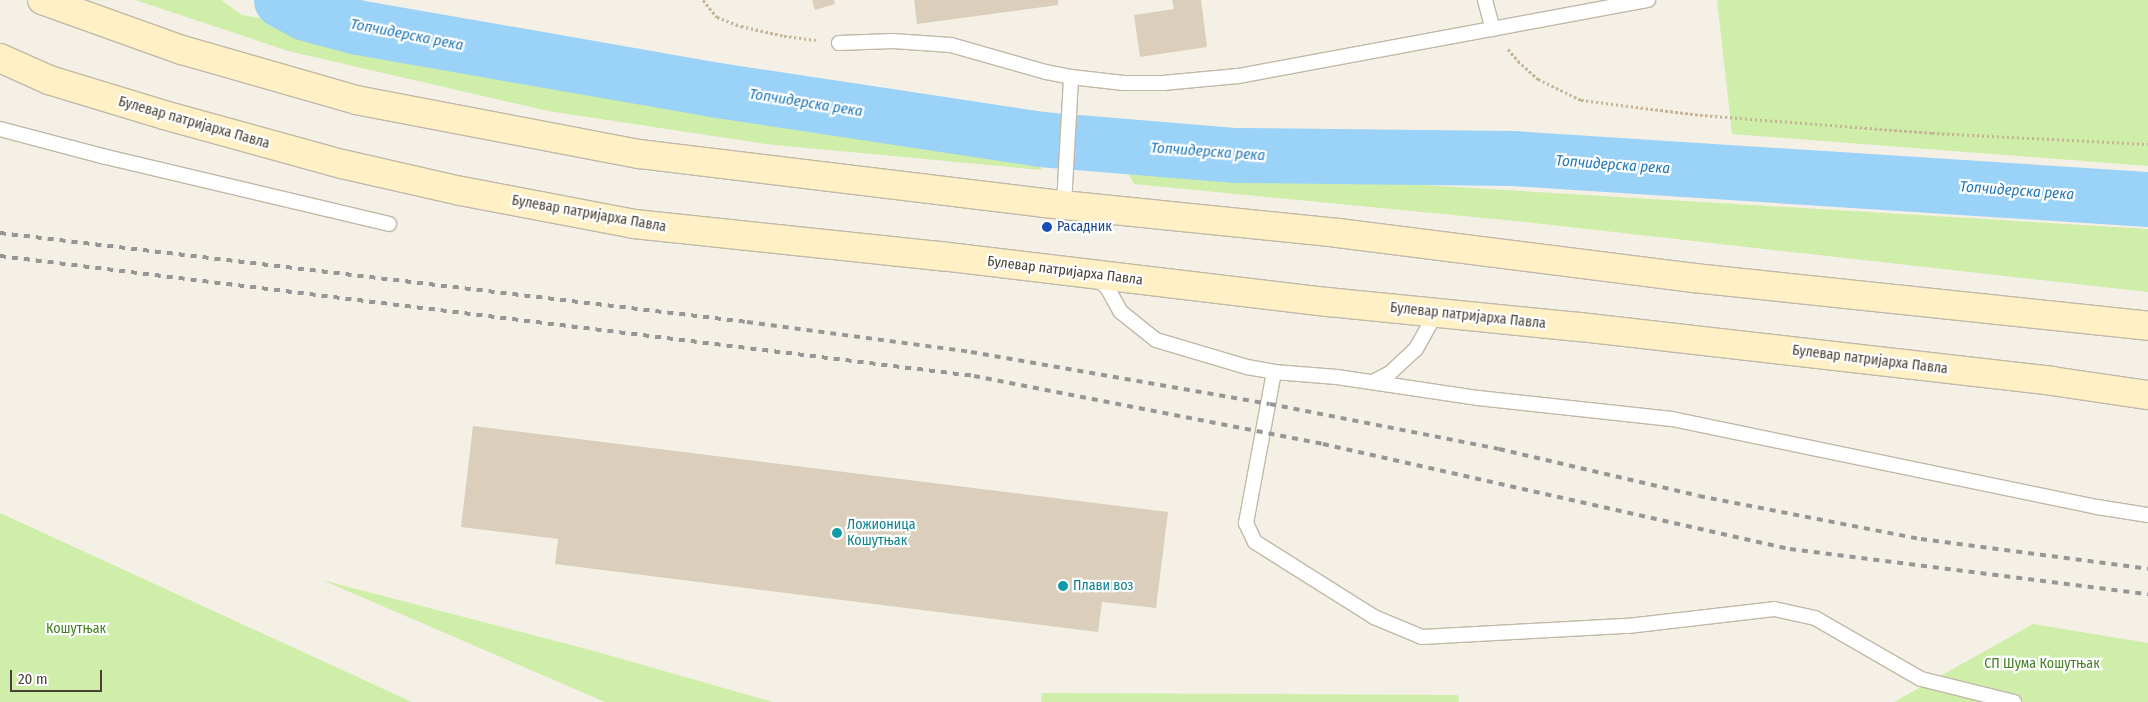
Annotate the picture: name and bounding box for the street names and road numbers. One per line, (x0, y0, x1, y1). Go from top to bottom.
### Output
street label: Булевар патријарха Павла (116, 93, 272, 153)
street label: Булевар патријарха Павла (510, 192, 668, 236)
street label: Булевар патријарха Павла (986, 253, 1144, 289)
street label: Булевар патријарха Павла (1389, 299, 1547, 333)
street label: Булевар патријарха Павла (1791, 342, 1949, 378)

